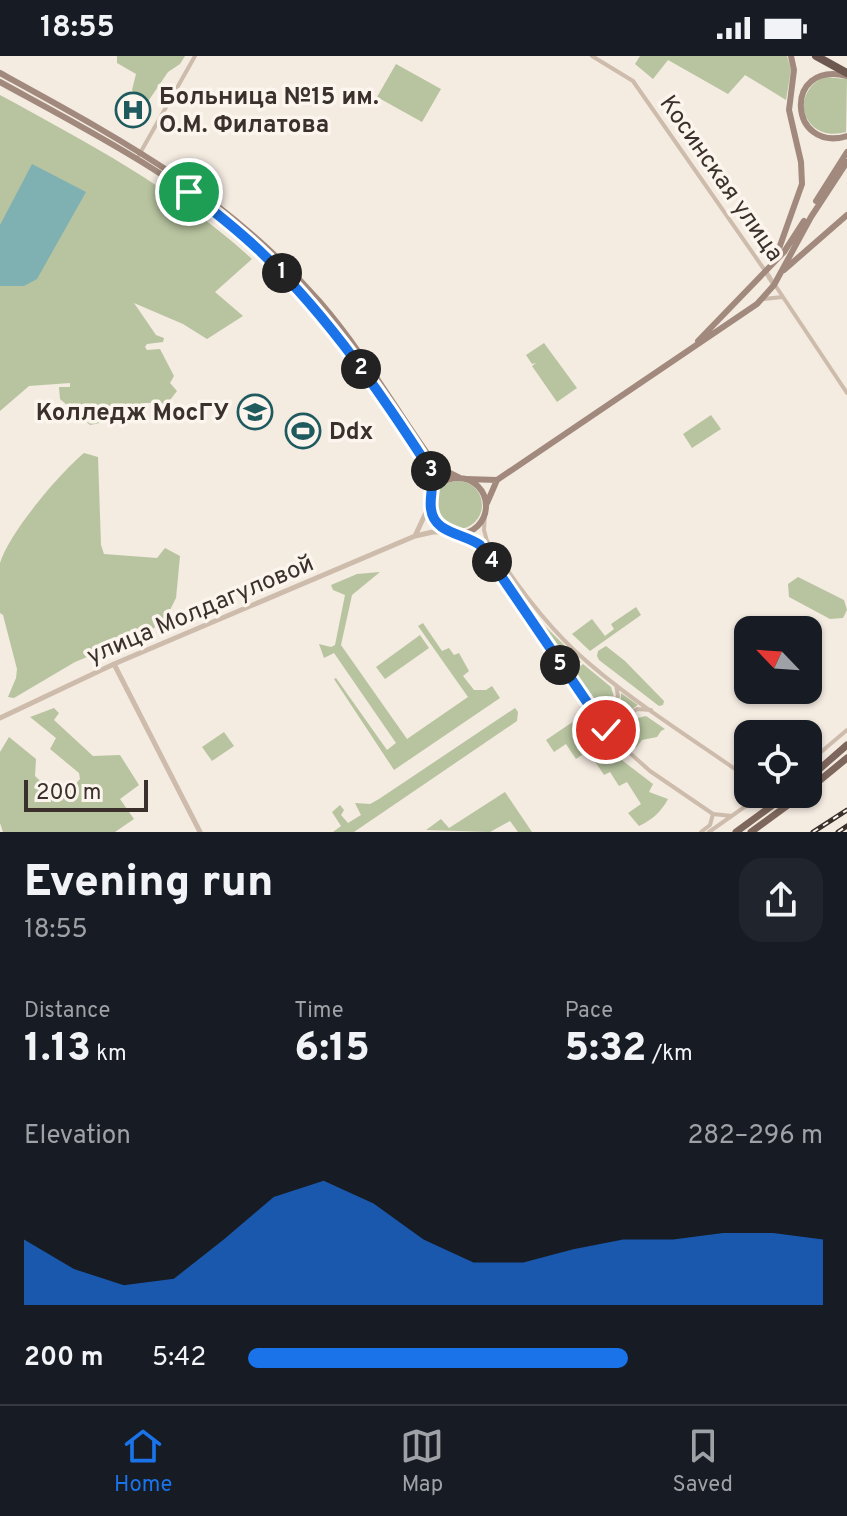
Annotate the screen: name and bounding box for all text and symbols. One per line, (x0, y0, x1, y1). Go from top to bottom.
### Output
text: 18:55 (40, 10, 115, 47)
place label: Больница №15 им. О.М. Филатова (159, 83, 379, 141)
street label: Косинская улица (652, 90, 789, 268)
hospital icon: Больница №15 им. О.М. Филатова (114, 91, 152, 129)
pin (155, 158, 223, 226)
icon: arrive (167, 170, 211, 214)
pin: 1 (262, 253, 302, 293)
text: 1 (278, 259, 286, 286)
pin: 2 (341, 349, 381, 389)
text: 2 (354, 355, 368, 382)
school or university icon: Колледж МосГУ (236, 393, 274, 431)
place label: Колледж МосГУ (36, 399, 229, 429)
sports icon: Ddx (284, 412, 322, 450)
place label: Ddx (329, 418, 374, 448)
pin: 3 (411, 451, 451, 491)
text: 3 (424, 457, 438, 484)
pin: 4 (472, 542, 512, 582)
text: 4 (485, 548, 499, 575)
street label: улица Молдагуловой (83, 549, 319, 672)
north arrow (734, 616, 822, 704)
map controls (734, 616, 822, 808)
pin: 5 (540, 645, 580, 685)
text: 5 (553, 651, 567, 678)
pin (572, 696, 640, 764)
icon: check (584, 708, 628, 752)
button: locate (734, 720, 822, 808)
scale bar (24, 776, 148, 812)
text: 200 m (36, 780, 101, 807)
text: Evening run (24, 856, 273, 912)
button: share (739, 858, 823, 942)
text: 18:55 (24, 914, 88, 947)
text: Distance (24, 998, 110, 1025)
text: Time (294, 998, 344, 1025)
text: Pace (565, 998, 613, 1025)
text: 1.13 (24, 1025, 91, 1075)
text: 6:15 (294, 1025, 370, 1075)
text: 5:32 (565, 1025, 647, 1075)
text: km (91, 1041, 127, 1068)
text: /km (647, 1041, 693, 1068)
text: Elevation (24, 1120, 131, 1153)
text: 282–296 m (687, 1120, 823, 1153)
text: 200 m (24, 1342, 103, 1375)
text: 5:42 (152, 1342, 206, 1375)
tab: Home (114, 1424, 172, 1499)
tab: Map (400, 1424, 444, 1499)
tab: Saved (673, 1424, 733, 1499)

